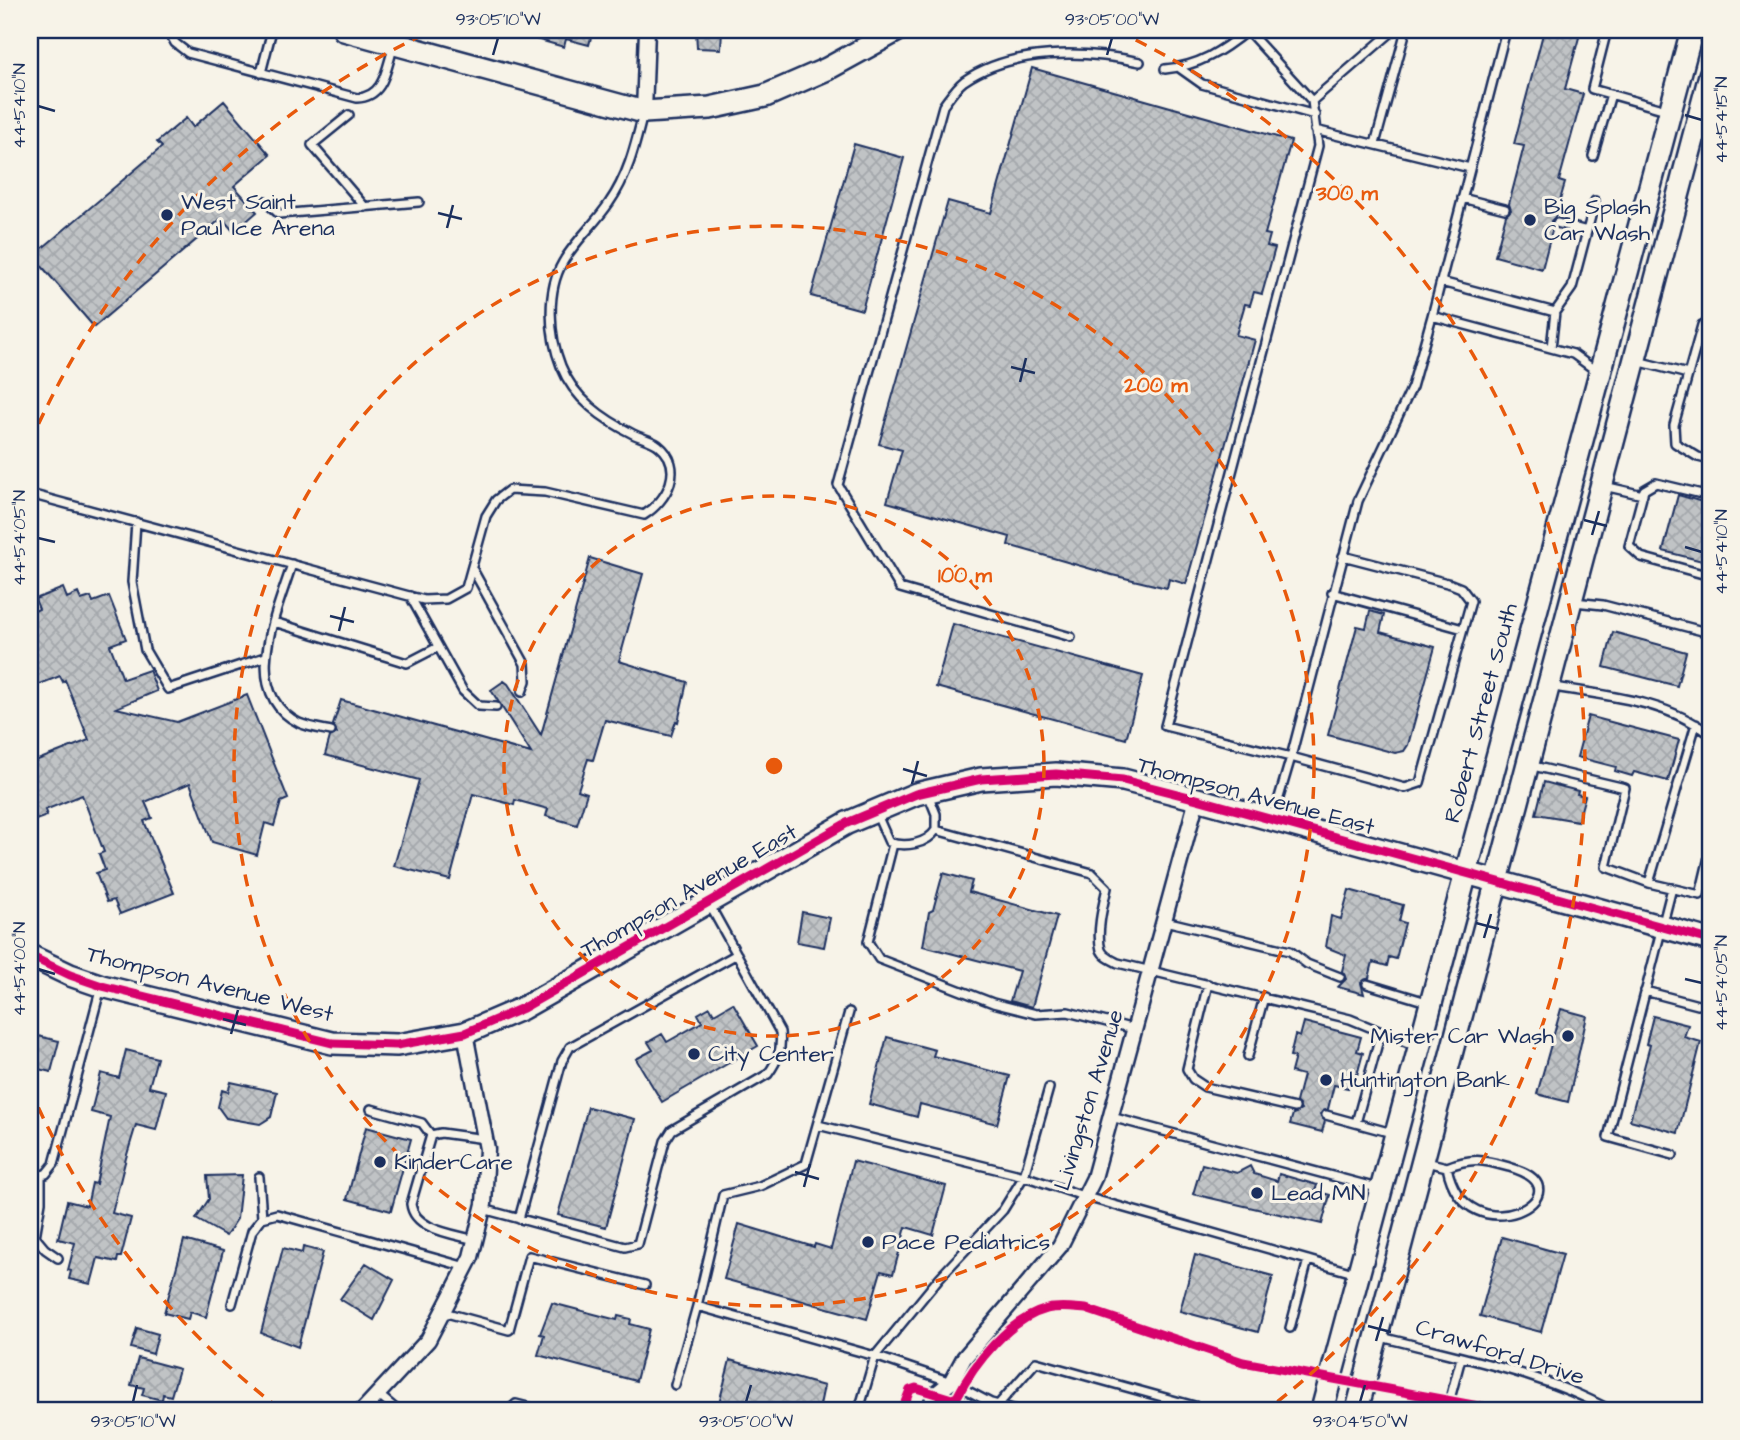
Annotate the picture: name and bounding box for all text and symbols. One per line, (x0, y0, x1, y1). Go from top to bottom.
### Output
text: 93°05'10"W (455, 7, 541, 32)
text: 93°05'00"W (1065, 7, 1159, 32)
text: 44°54'10"N (7, 63, 32, 149)
text: 44°54'15"N (1709, 77, 1734, 163)
text: 300 m (1315, 179, 1379, 208)
place label: West Saint Paul Ice Arena (181, 186, 335, 244)
place label: Big Splash Car Wash (1544, 191, 1651, 249)
marker: West Saint Paul Ice Arena (159, 207, 175, 223)
marker: Big Splash Car Wash (1522, 212, 1538, 228)
text: 200 m (1123, 371, 1188, 400)
text: 44°54'05"N (7, 490, 32, 586)
text: 44°54'10"N (1709, 509, 1734, 595)
text: 100 m (938, 561, 993, 590)
street label: Robert Street South (1436, 599, 1526, 826)
street label: Thompson Avenue East (1134, 749, 1379, 843)
centre of rings (762, 754, 786, 778)
street label: Thompson Avenue East (575, 816, 804, 966)
text: 44°54'00"N (7, 922, 32, 1016)
text: 44°54'05"N (1709, 935, 1734, 1031)
street label: Thompson Avenue West (83, 938, 337, 1030)
street label: Livingston Avenue (1046, 1006, 1133, 1195)
place label: Mister Car Wash (1370, 1020, 1555, 1052)
marker: Mister Car Wash (1560, 1028, 1576, 1044)
place label: City Center (708, 1038, 834, 1071)
marker: City Center (686, 1046, 702, 1062)
place label: Huntington Bank (1340, 1064, 1510, 1097)
marker: Huntington Bank (1318, 1072, 1334, 1088)
place label: KinderCare (394, 1146, 513, 1178)
marker: KinderCare (372, 1154, 388, 1170)
place label: Lead MN (1271, 1177, 1366, 1209)
marker: Lead MN (1249, 1185, 1265, 1201)
place label: Pace Pediatrics (882, 1226, 1050, 1258)
marker: Pace Pediatrics (860, 1234, 876, 1250)
street label: Crawford Drive (1412, 1311, 1588, 1393)
text: 93°05'10"W (90, 1409, 176, 1434)
text: 93°05'00"W (699, 1409, 793, 1434)
text: 93°04'50"W (1312, 1409, 1408, 1434)

